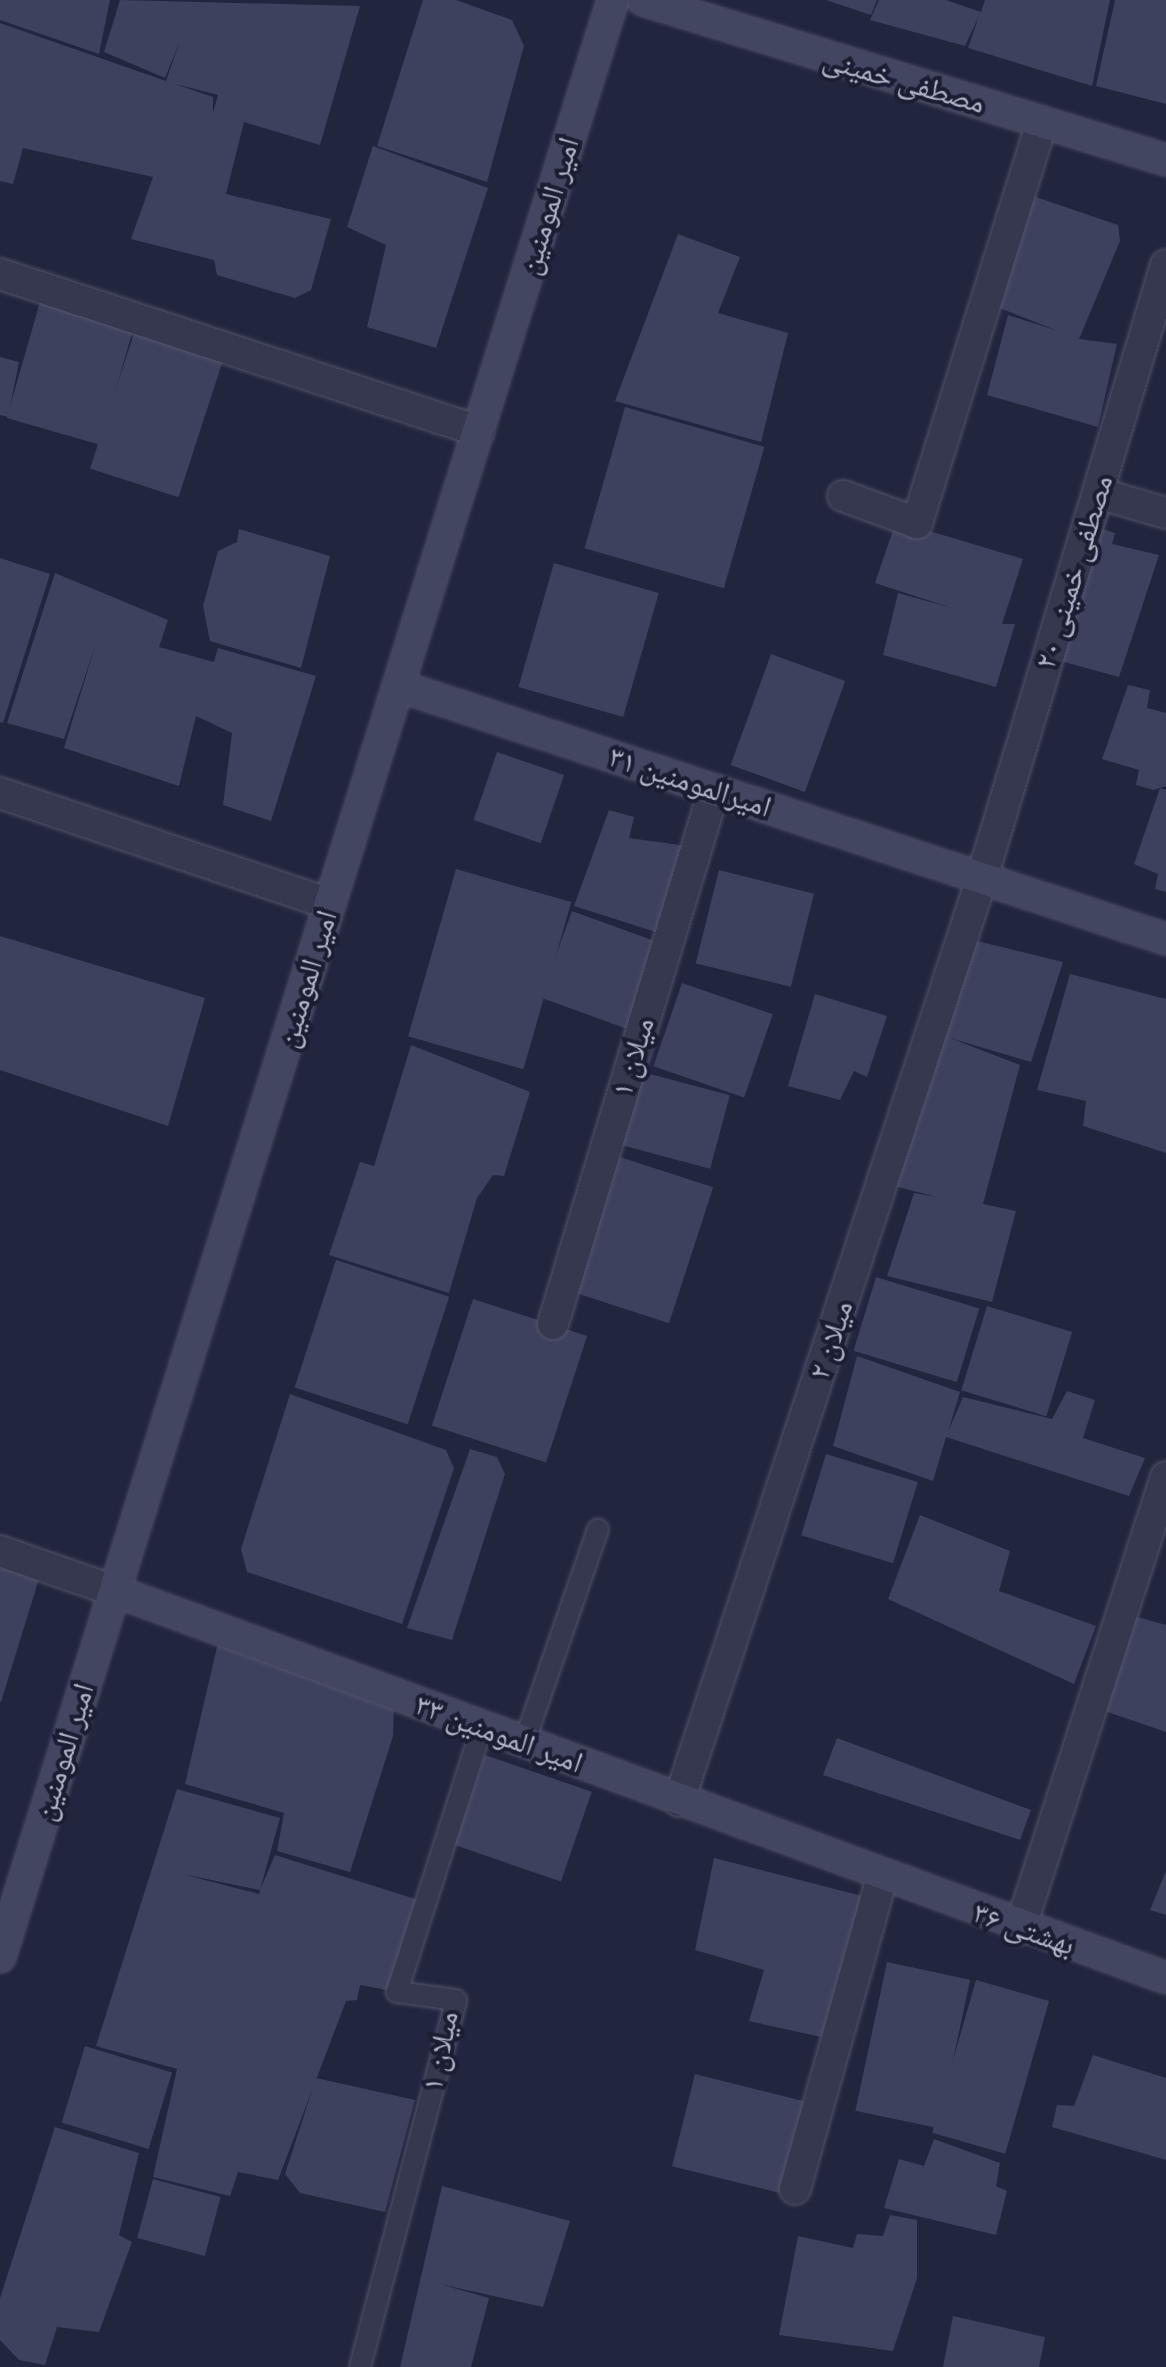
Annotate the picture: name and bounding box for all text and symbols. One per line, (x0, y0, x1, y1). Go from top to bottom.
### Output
street label: مصطفی خمینی (819, 41, 989, 121)
street label: امیر المومنین (511, 133, 587, 279)
street label: مصطفی خمینی ۲۰ (1027, 471, 1121, 673)
street label: امیرالمومنین ۳۱ (604, 739, 776, 825)
street label: امیر المومنین (269, 906, 345, 1052)
street label: میلان ۱ (604, 1013, 662, 1101)
street label: میلان ۲ (801, 1296, 861, 1384)
street label: امیر المومنین (26, 1679, 102, 1825)
street label: امیر المومنین ۳۳ (410, 1687, 588, 1781)
street label: بهشتی ۳۶ (968, 1895, 1080, 1963)
street label: میلان ۱ (414, 2008, 466, 2094)

